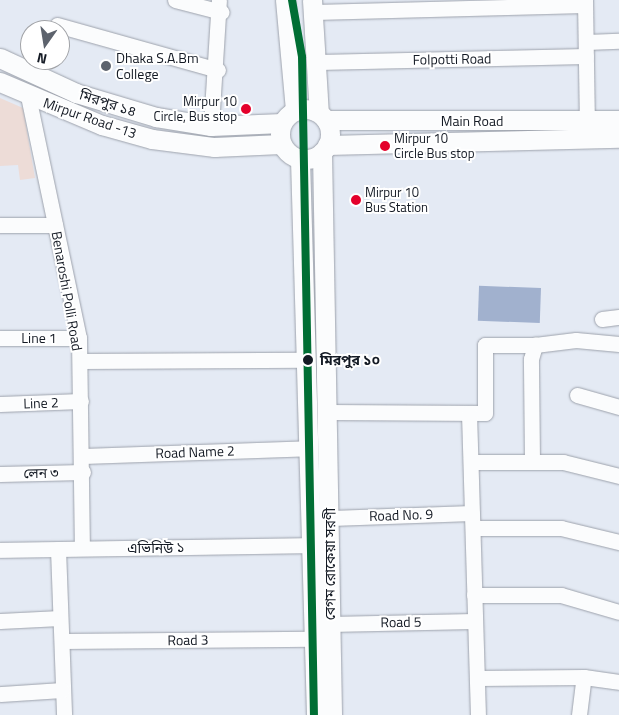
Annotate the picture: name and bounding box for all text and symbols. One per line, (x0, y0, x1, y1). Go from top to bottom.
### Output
north arrow (20, 20, 70, 70)
text: N (35, 48, 49, 70)
place label: Dhaka S.A.Bm College (116, 50, 199, 82)
street label: Folpotti Road (412, 50, 492, 68)
marker: Dhaka S.A.Bm College (100, 60, 112, 72)
street label: মিরপুর ১৪ (78, 86, 138, 120)
street label: Mirpur Road -13 (41, 94, 139, 142)
place label: Mirpur 10 Circle, Bus stop (154, 94, 237, 125)
marker: Mirpur 10 Circle, Bus stop (241, 104, 251, 114)
street label: Main Road (441, 113, 503, 129)
place label: Mirpur 10 Circle Bus stop (394, 131, 475, 162)
marker: Mirpur 10 Circle Bus stop (380, 141, 390, 151)
place label: Mirpur 10 Bus Station (365, 185, 428, 216)
marker: Mirpur 10 Bus Station (351, 195, 361, 205)
street label: Benaroshi Polli Road (48, 230, 86, 352)
street label: Line 1 (21, 330, 57, 346)
marker: মিরপুর ১০ (299, 351, 317, 369)
place label: মিরপুর ১০ (320, 352, 380, 368)
street label: Line 2 (23, 394, 59, 412)
street label: Road Name 2 (155, 442, 235, 462)
street label: লেন ৩ (23, 464, 59, 482)
street label: Road No. 9 (369, 505, 433, 525)
street label: বেগম রোকেয়া সরণী (322, 508, 338, 620)
street label: এভিনিউ ১ (127, 540, 185, 556)
street label: Road 5 (380, 613, 422, 631)
street label: Road 3 (167, 631, 209, 649)

